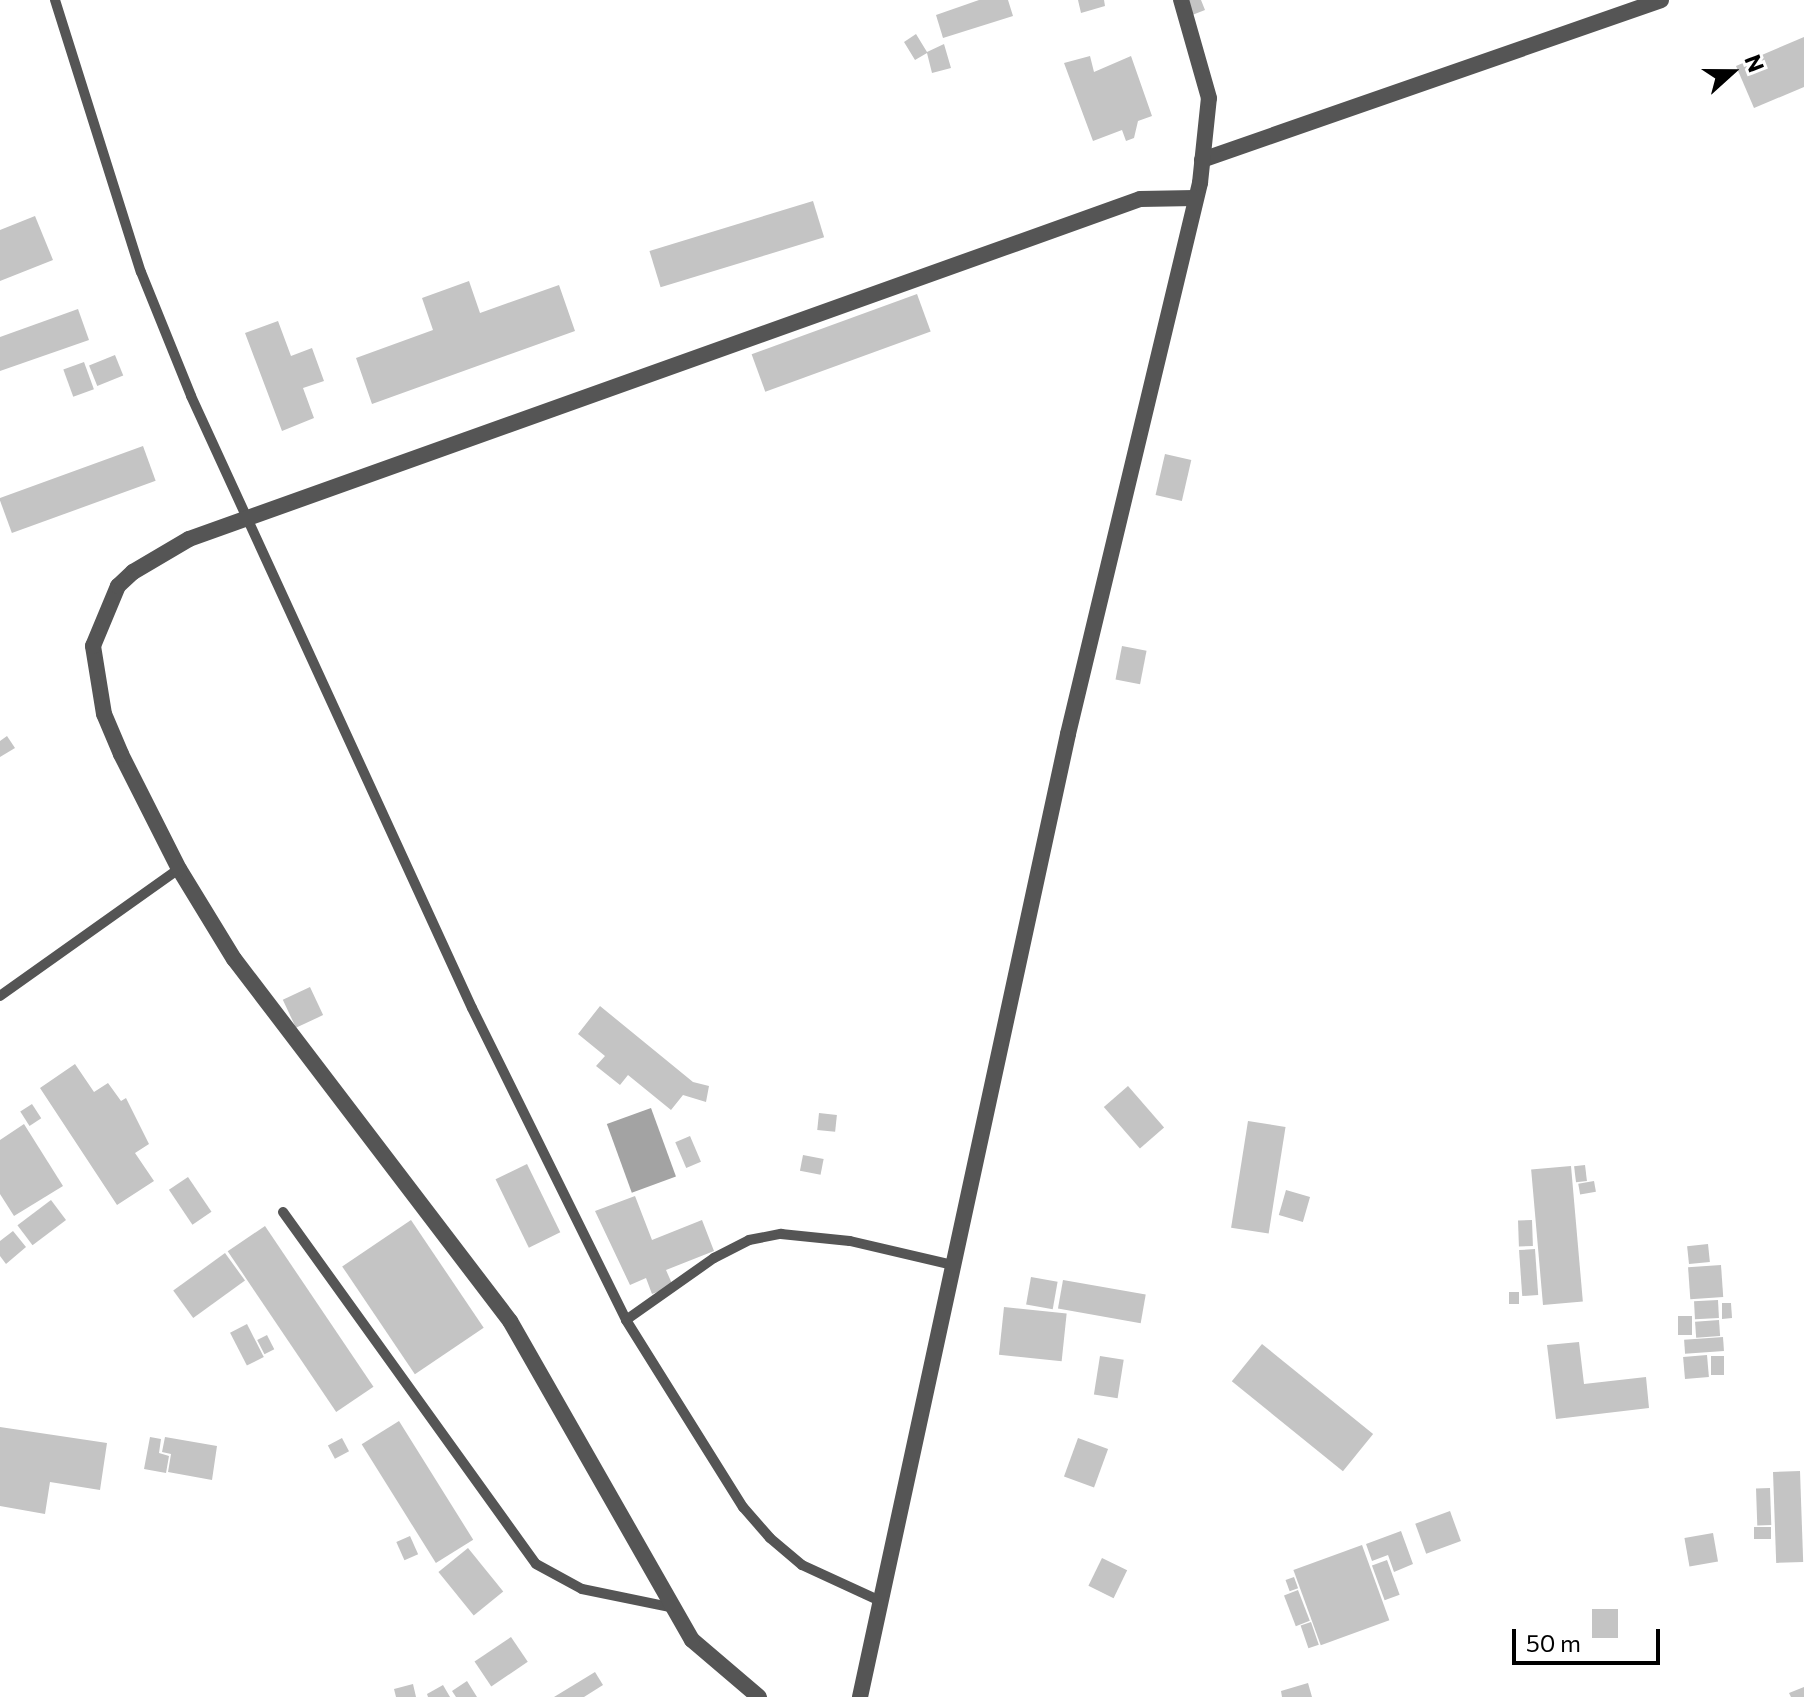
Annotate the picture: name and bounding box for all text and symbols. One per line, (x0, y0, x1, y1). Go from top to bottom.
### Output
north arrow (1692, 32, 1772, 112)
text: N (1739, 51, 1770, 76)
scale bar (1516, 1613, 1664, 1663)
text: 50 m (1526, 1628, 1581, 1657)

